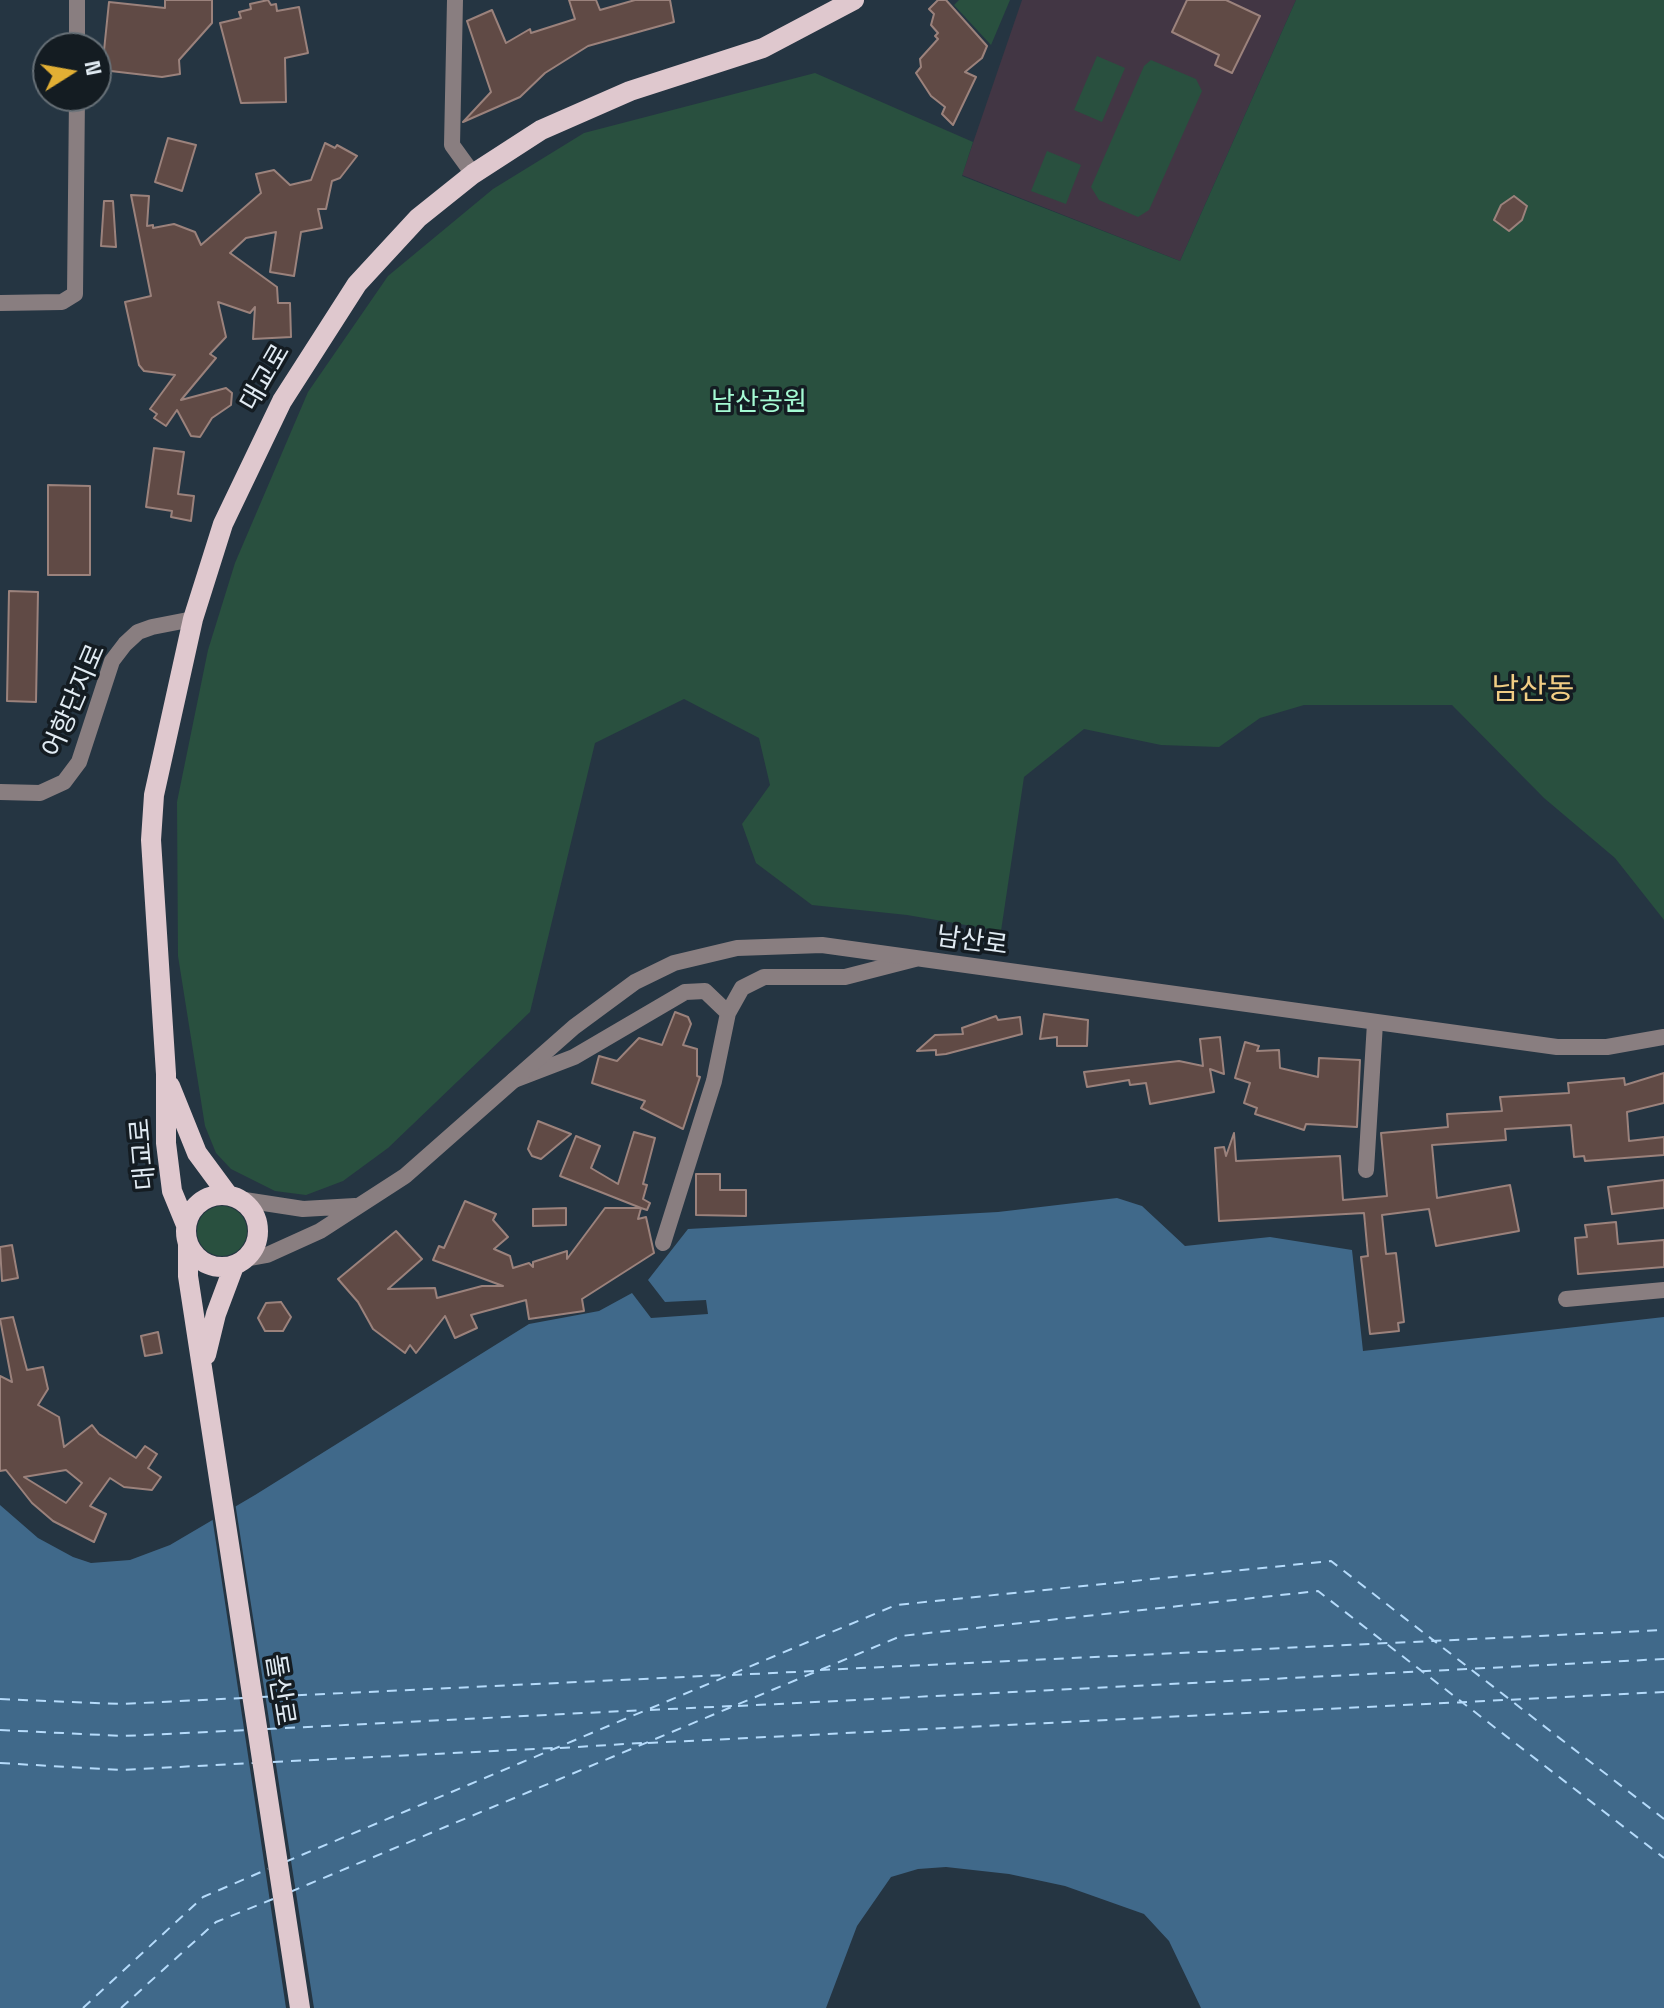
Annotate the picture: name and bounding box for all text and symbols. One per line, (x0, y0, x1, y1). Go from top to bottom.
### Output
north arrow (32, 32, 112, 112)
text: N (78, 58, 109, 78)
street label: 대교로 (235, 339, 297, 417)
park label: 남산공원 (711, 387, 807, 419)
street label: 어항단지로 (37, 640, 113, 762)
district label: 남산동 (1492, 673, 1574, 709)
street label: 남산로 (934, 922, 1010, 962)
street label: 대교로 (125, 1117, 163, 1191)
street label: 돌산로 (258, 1652, 300, 1728)

